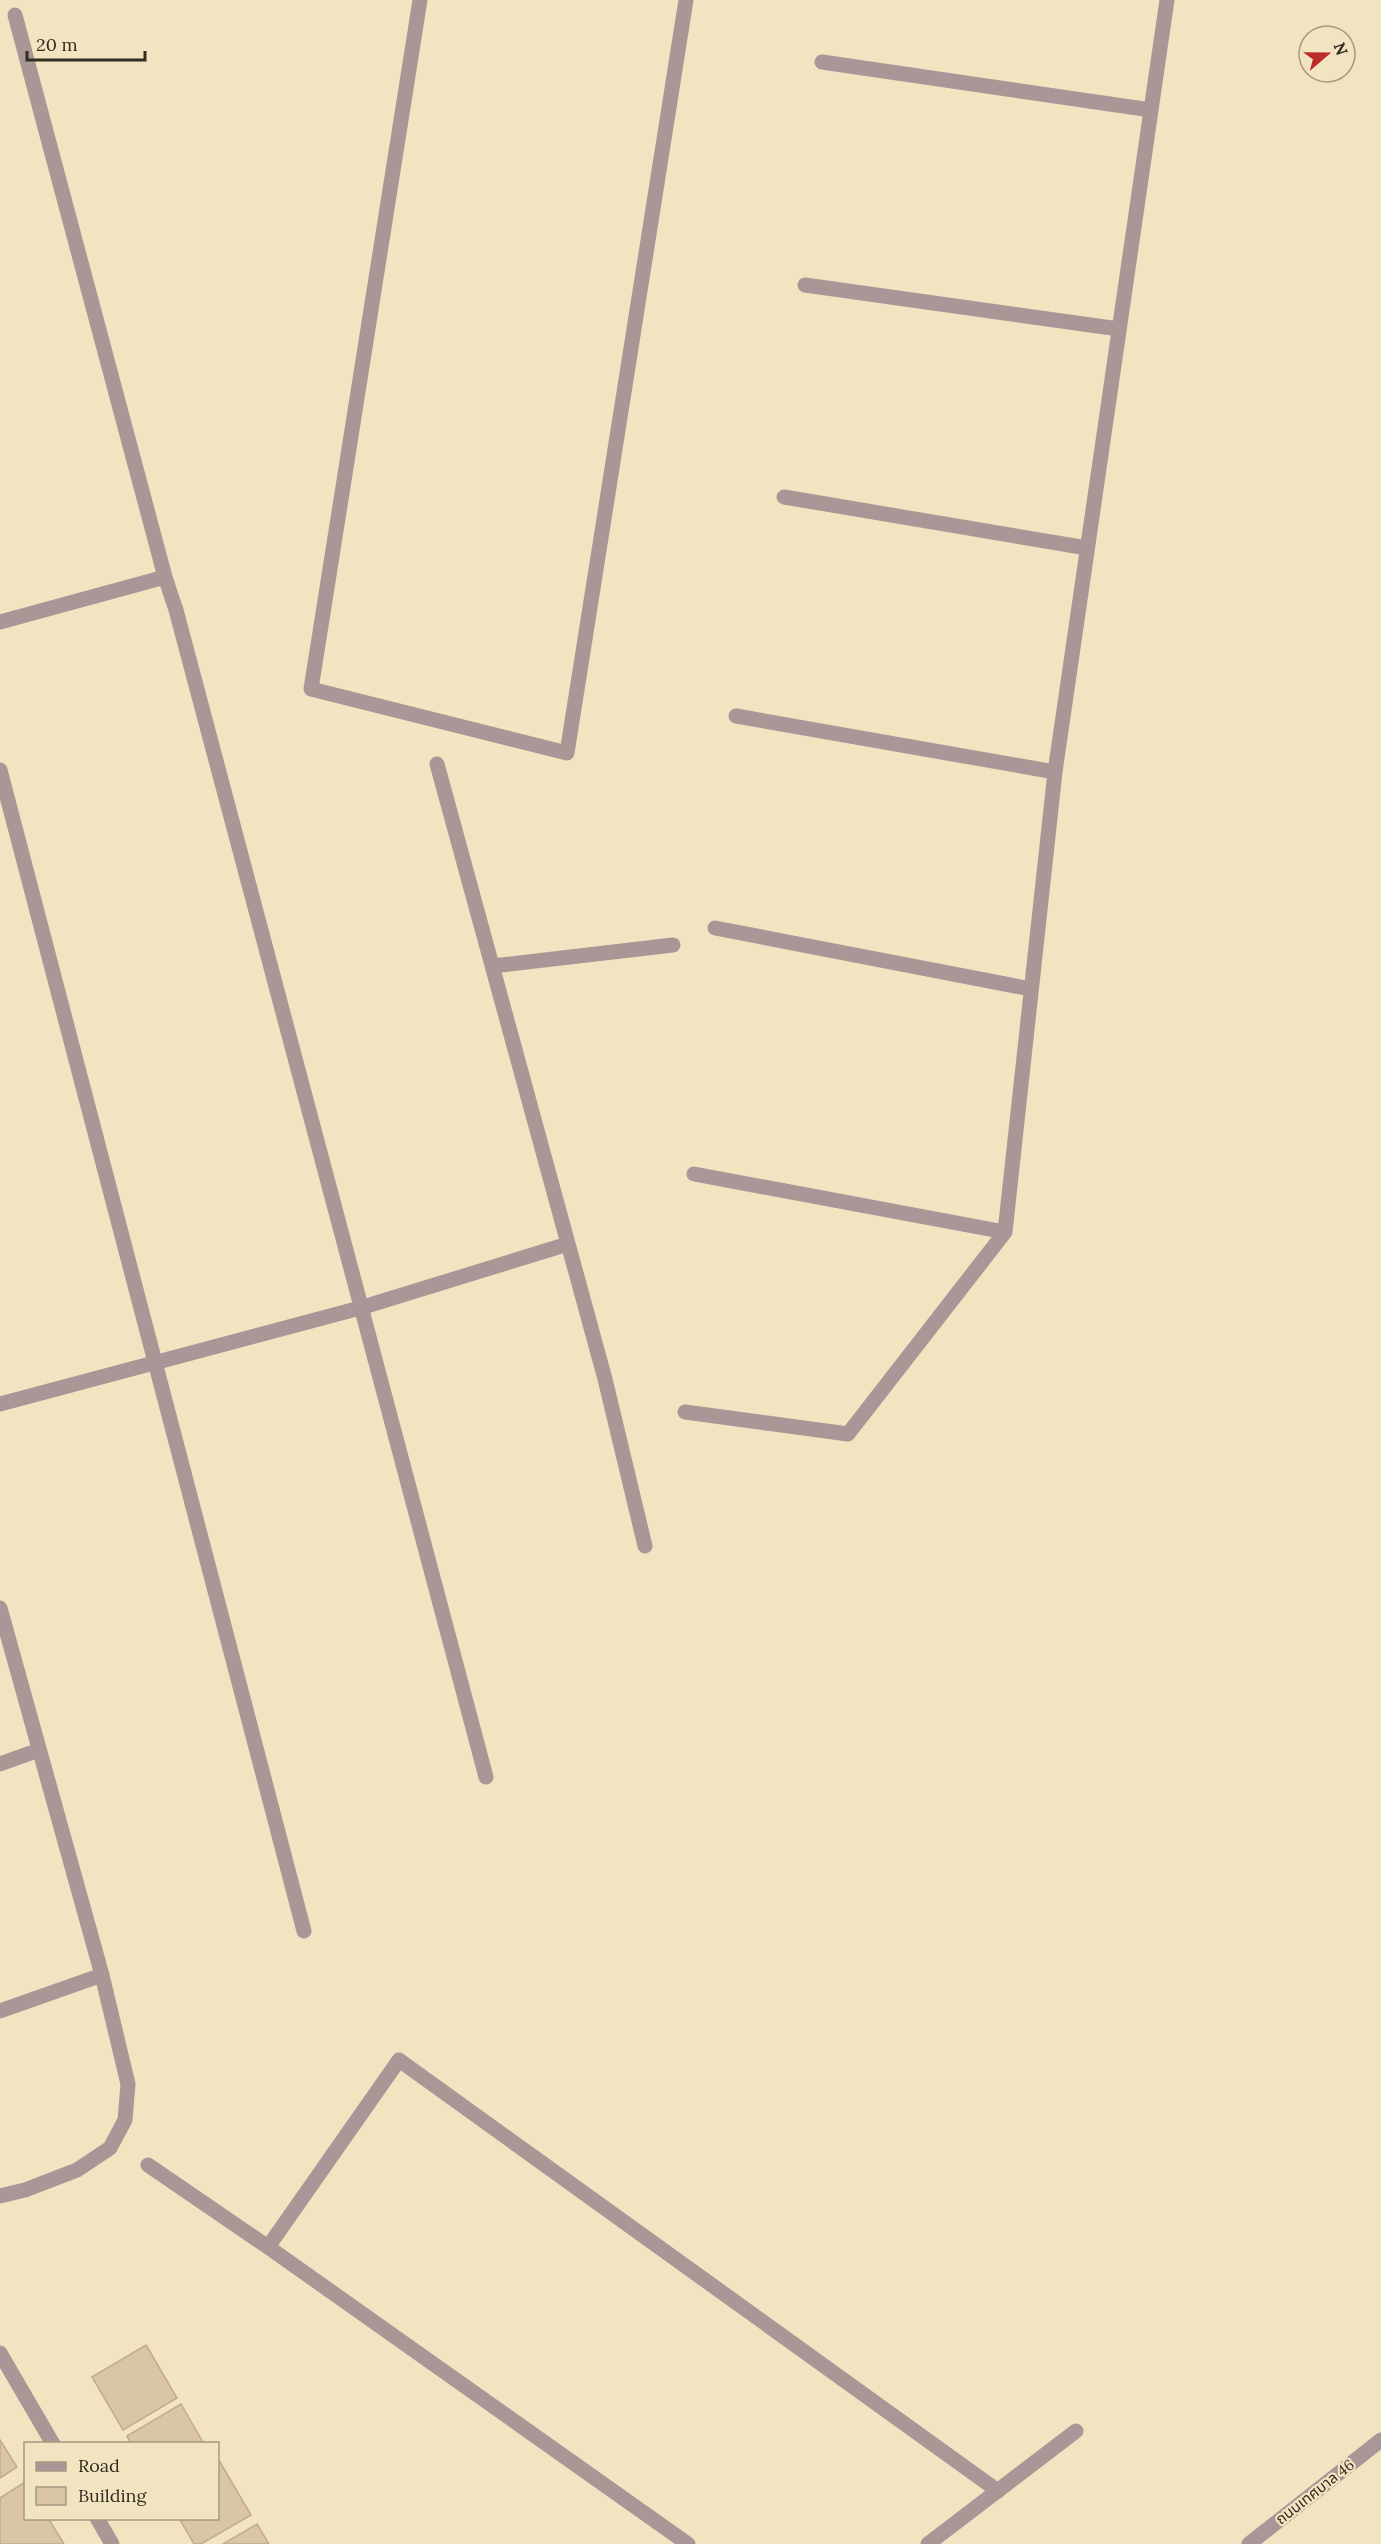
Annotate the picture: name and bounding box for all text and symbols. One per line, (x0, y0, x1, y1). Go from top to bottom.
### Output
scale bar (27, 24, 146, 62)
north arrow (1297, 24, 1357, 84)
text: 20 m (36, 33, 78, 56)
text: N (1330, 40, 1353, 58)
legend (24, 2442, 219, 2520)
text: Road (78, 2454, 120, 2477)
street label: ถนนเทศบาล 46 (1271, 2455, 1358, 2528)
text: Building (78, 2484, 148, 2507)

